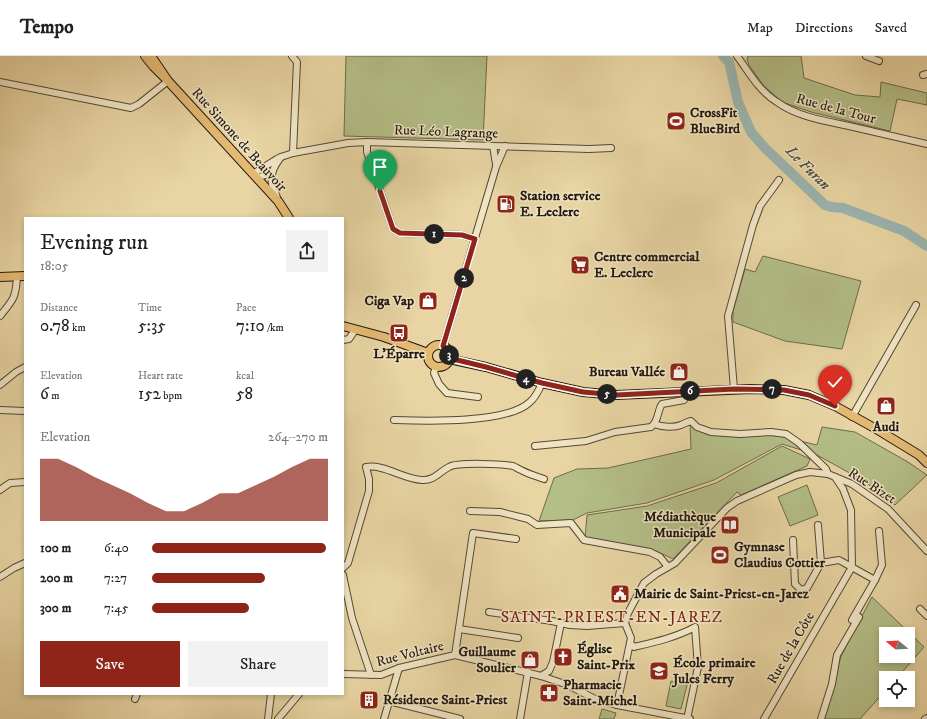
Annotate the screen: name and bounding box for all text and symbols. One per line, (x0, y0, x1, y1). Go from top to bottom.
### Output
text: Tempo (20, 16, 73, 39)
text: Map (747, 19, 773, 37)
text: Directions (795, 19, 853, 37)
text: Saved (875, 19, 907, 37)
street label: Rue Simone de Beauvoir (187, 84, 291, 196)
street label: Rue de la Tour (794, 90, 879, 128)
place label: CrossFit BlueBird (690, 104, 741, 138)
sports icon: CrossFit BlueBird (665, 110, 687, 132)
street label: Rue Léo Lagrange (393, 121, 499, 143)
water label: Le Furan (781, 141, 835, 195)
pin (363, 150, 397, 191)
icon: arrive (369, 156, 391, 178)
place label: Station service E. Leclerc (520, 187, 601, 221)
fuel station icon: Station service E. Leclerc (495, 193, 517, 215)
pin: 1 (424, 224, 444, 244)
text: 1 (432, 227, 436, 241)
text: Evening run (40, 229, 148, 256)
button: share (286, 230, 328, 272)
place label: Centre commercial E. Leclerc (594, 248, 700, 282)
supermarket icon: Centre commercial E. Leclerc (569, 254, 591, 276)
text: 18:05 (40, 258, 68, 274)
pin: 2 (454, 268, 474, 288)
text: 2 (461, 271, 467, 285)
shop icon: Ciga Vap (417, 290, 439, 312)
place label: Ciga Vap (364, 292, 414, 310)
text: Distance (40, 301, 78, 315)
text: Time (138, 301, 162, 315)
text: Pace (236, 301, 256, 315)
text: 0.78 (40, 315, 70, 337)
text: 5:35 (138, 315, 166, 337)
text: 7:10 (236, 315, 265, 337)
text: km (70, 321, 86, 335)
text: /km (265, 321, 284, 335)
bus stop icon: L'Éparre (388, 322, 410, 344)
place label: L'Éparre (373, 345, 425, 363)
pin: 3 (439, 345, 459, 365)
text: 3 (447, 348, 451, 362)
shop icon: Bureau Vallée (668, 361, 690, 383)
place label: Bureau Vallée (589, 363, 665, 381)
pin (818, 365, 852, 406)
text: Elevation (40, 369, 83, 383)
text: Heart rate (138, 369, 183, 383)
text: kcal (236, 369, 254, 383)
pin: 4 (516, 369, 536, 389)
icon: check (824, 371, 846, 393)
text: 4 (523, 372, 529, 386)
pin: 7 (762, 379, 782, 399)
pin: 6 (680, 381, 700, 401)
text: 7 (769, 382, 775, 396)
text: 6 (40, 383, 49, 405)
text: 152 (138, 383, 161, 405)
text: 58 (236, 383, 253, 405)
pin: 5 (597, 384, 617, 404)
text: 6 (687, 384, 693, 398)
text: 5 (604, 387, 610, 401)
text: m (49, 389, 59, 403)
text: bpm (161, 389, 182, 403)
shop icon: Audi (875, 395, 897, 417)
place label: Audi (872, 418, 900, 436)
text: Elevation (40, 429, 90, 445)
text: 264–270 m (268, 429, 328, 445)
street label: Rue Bizet (845, 464, 900, 508)
place label: Médiathèque Municipale (644, 508, 716, 542)
library icon: Médiathèque Municipale (719, 514, 741, 536)
place label: Gymnase Claudius Cottier (734, 538, 826, 572)
text: 100 m (40, 540, 71, 556)
text: 6:40 (104, 540, 129, 556)
sports icon: Gymnase Claudius Cottier (709, 544, 731, 566)
text: 200 m (40, 570, 73, 586)
text: 7:27 (104, 570, 127, 586)
public building icon: Mairie de Saint-Priest-en-Jarez (609, 583, 631, 605)
place label: Mairie de Saint-Priest-en-Jarez (634, 585, 810, 603)
text: 300 m (40, 600, 71, 616)
text: 7:45 (104, 600, 128, 616)
district label: SAINT-PRIEST-EN-JAREZ (501, 607, 723, 627)
street label: Rue de la Côte (763, 609, 819, 687)
north arrow (879, 627, 915, 663)
map controls (879, 627, 915, 707)
street label: Rue Voltaire (374, 637, 446, 671)
place label: Église Saint-Prix (577, 640, 635, 674)
button: Save (40, 641, 180, 687)
button: Share (188, 641, 328, 687)
place label: Guillaume Soulier (458, 643, 517, 677)
church icon: Église Saint-Prix (552, 646, 574, 668)
shop icon: Guillaume Soulier (519, 649, 541, 671)
place label: École primaire Jules Ferry (671, 654, 756, 688)
school or university icon: École primaire Jules Ferry (648, 660, 670, 682)
button: locate (879, 671, 915, 707)
place label: Pharmacie Saint-Michel (563, 676, 638, 710)
pharmacy icon: Pharmacie Saint-Michel (538, 682, 560, 704)
building icon: Résidence Saint-Priest (358, 689, 380, 711)
place label: Résidence Saint-Priest (383, 691, 508, 709)

